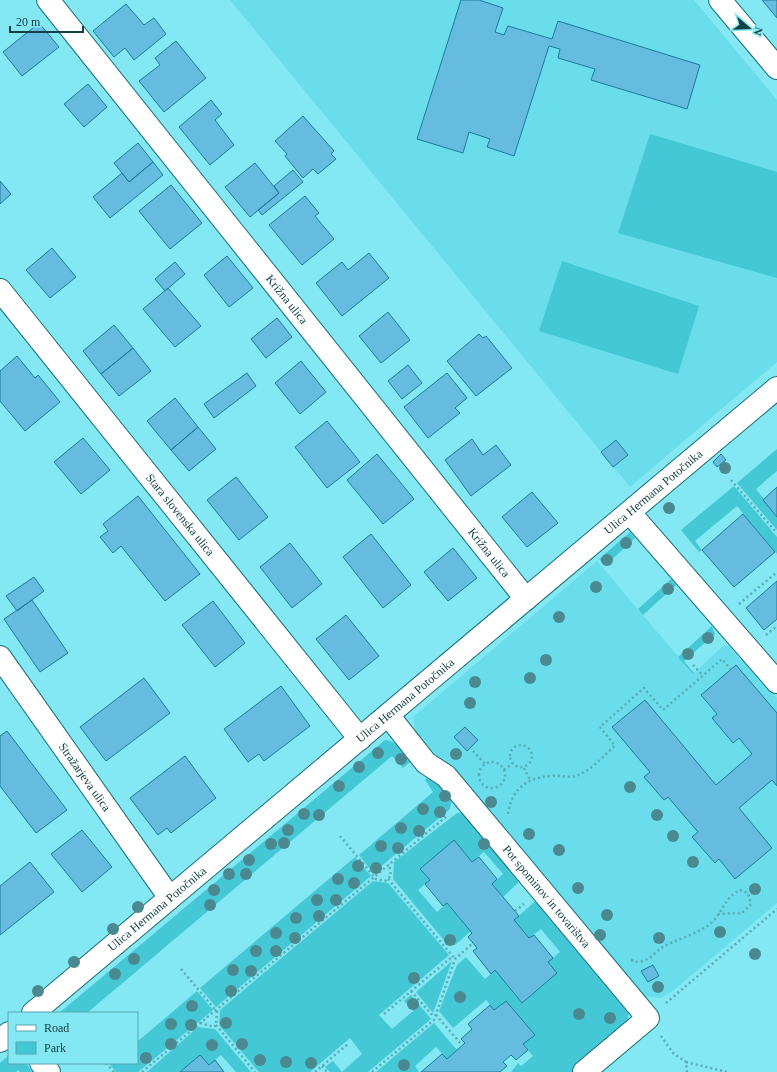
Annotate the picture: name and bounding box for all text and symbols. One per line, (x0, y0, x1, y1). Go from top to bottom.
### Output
scale bar (10, 8, 83, 34)
north arrow (729, 8, 769, 48)
text: 20 m (16, 15, 41, 29)
text: N (751, 26, 765, 37)
street label: Križna ulica (263, 272, 311, 327)
street label: Ulica Hermana Potočnika (601, 446, 706, 537)
street label: Stara slovenska ulica (143, 471, 218, 559)
street label: Križna ulica (465, 525, 513, 581)
street label: Ulica Hermana Potočnika (353, 655, 458, 746)
street label: Stražarjeva ulica (56, 740, 114, 815)
street label: Pot spominov in tovarištva (500, 842, 594, 951)
street label: Ulica Hermana Potočnika (105, 863, 210, 954)
legend (8, 1012, 138, 1064)
text: Road (44, 1021, 69, 1035)
text: Park (44, 1041, 66, 1055)

